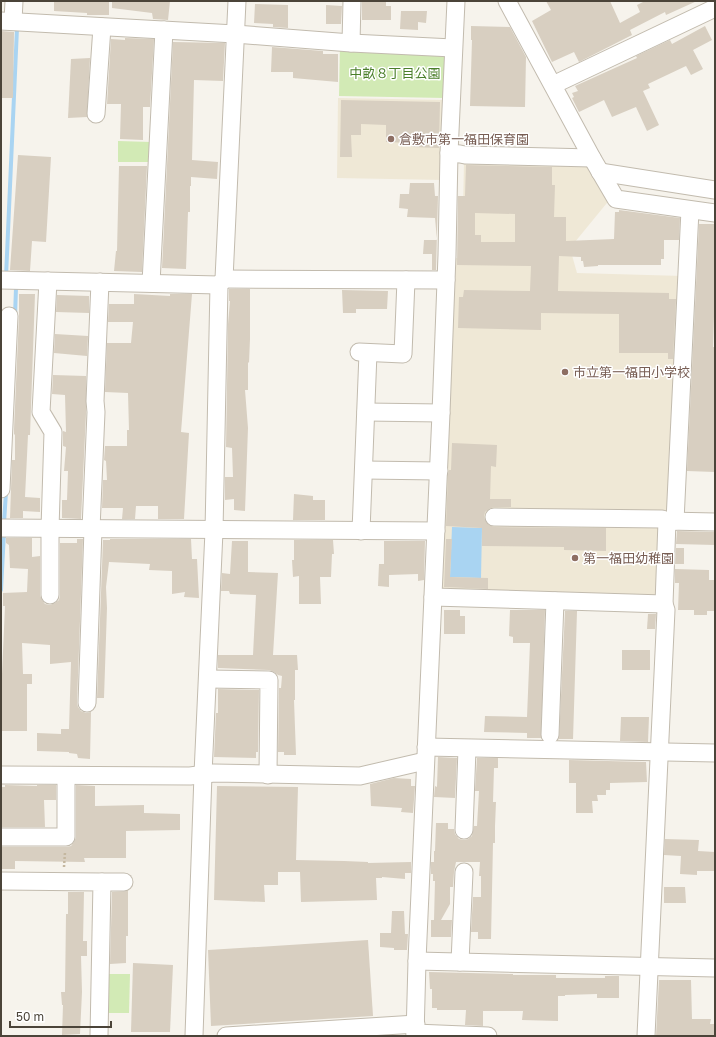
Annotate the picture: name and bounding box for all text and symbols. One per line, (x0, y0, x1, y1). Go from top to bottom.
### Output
park label: 中畝８丁目公園 (349, 65, 441, 81)
place label: 倉敷市第一福田保育園 (399, 131, 529, 147)
marker: 倉敷市第一福田保育園 (386, 134, 396, 144)
place label: 市立第一福田小学校 (573, 364, 690, 380)
marker: 市立第一福田小学校 (560, 367, 570, 377)
place label: 第一福田幼稚園 (583, 550, 674, 566)
marker: 第一福田幼稚園 (570, 553, 580, 563)
scale bar (10, 1003, 111, 1029)
text: 50 m (16, 1009, 44, 1024)

